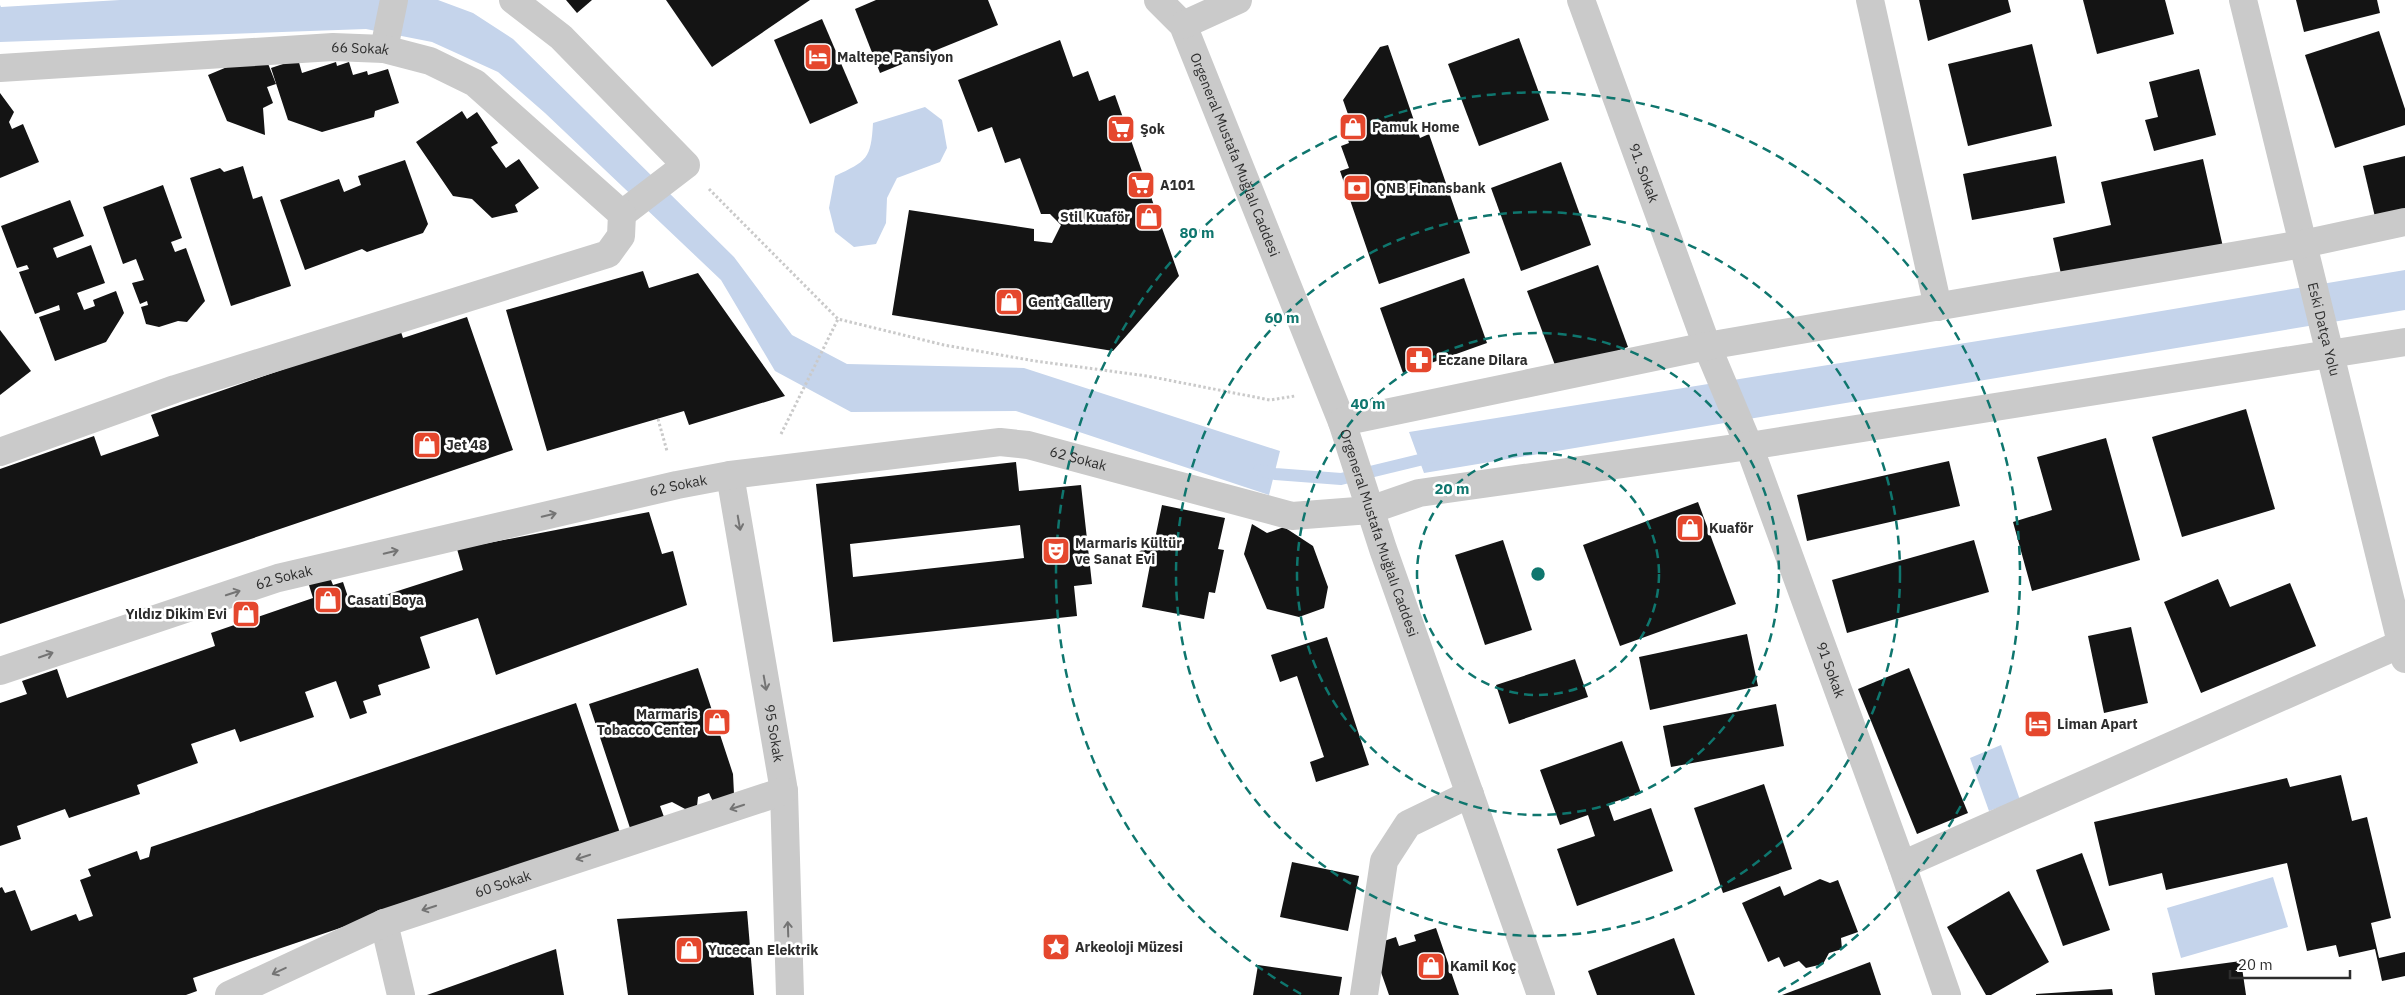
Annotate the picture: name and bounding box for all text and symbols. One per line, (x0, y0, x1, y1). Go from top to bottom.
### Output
street label: 66 Sokak (331, 38, 392, 59)
hotel icon: Maltepe Pansiyon (803, 42, 833, 72)
place label: Maltepe Pansiyon (837, 48, 953, 66)
street label: Orgeneral Mustafa Muğlalı Caddesi (1186, 50, 1284, 259)
shop icon: Pamuk Home (1338, 112, 1368, 142)
supermarket icon: Şok (1106, 114, 1136, 144)
place label: Pamuk Home (1372, 118, 1460, 136)
place label: Şok (1140, 120, 1166, 138)
street label: 91. Sokak (1625, 141, 1663, 206)
supermarket icon: A101 (1126, 170, 1156, 200)
bank icon: QNB Finansbank (1342, 173, 1372, 203)
place label: A101 (1160, 176, 1195, 194)
place label: QNB Finansbank (1376, 179, 1486, 197)
shop icon: Stil Kuaför (1134, 202, 1164, 232)
place label: Stil Kuaför (1060, 208, 1130, 226)
text: 80 m (1180, 223, 1214, 242)
street label: Eski Datça Yolu (2304, 280, 2344, 378)
shop icon: Gent Gallery (994, 287, 1024, 317)
place label: Gent Gallery (1028, 293, 1111, 311)
text: 60 m (1265, 308, 1299, 327)
pharmacy icon: Eczane Dilara (1404, 345, 1434, 375)
place label: Eczane Dilara (1438, 351, 1528, 369)
text: 40 m (1351, 394, 1385, 413)
street label: Orgeneral Mustafa Muğlalı Caddesi (1336, 427, 1422, 639)
shop icon: Jet 48 (412, 430, 442, 460)
place label: Jet 48 (446, 436, 487, 454)
street label: 62 Sokak (1048, 442, 1109, 475)
street label: 62 Sokak (648, 470, 709, 500)
text: 20 m (1435, 479, 1469, 498)
one-way arrow (540, 510, 556, 519)
shop icon: Kuaför (1675, 513, 1705, 543)
one-way arrow (734, 514, 744, 530)
place label: Kuaför (1709, 519, 1754, 537)
place label: Marmaris Kültür ve Sanat Evi (1075, 534, 1182, 568)
theatre icon: Marmaris Kültür ve Sanat Evi (1041, 536, 1071, 566)
one-way arrow (382, 547, 398, 556)
street label: 62 Sokak (253, 561, 315, 594)
centre of rings (1529, 565, 1547, 583)
shop icon: Casatı Boya (313, 585, 343, 615)
one-way arrow (225, 588, 241, 597)
place label: Casatı Boya (347, 591, 424, 609)
shop icon: Yıldız Dikim Evi (231, 599, 261, 629)
place label: Yıldız Dikim Evi (126, 605, 227, 623)
street label: 91 Sokak (1812, 639, 1849, 701)
one-way arrow (38, 650, 54, 660)
one-way arrow (761, 675, 771, 691)
street label: 95 Sokak (760, 703, 788, 764)
place label: Marmaris Tobacco Center (597, 705, 698, 739)
shop icon: Marmaris Tobacco Center (702, 707, 732, 737)
hotel icon: Liman Apart (2023, 709, 2053, 739)
place label: Liman Apart (2057, 715, 2138, 733)
one-way arrow (730, 802, 746, 812)
one-way arrow (575, 853, 591, 863)
street label: 60 Sokak (472, 866, 534, 901)
one-way arrow (421, 904, 437, 913)
one-way arrow (783, 921, 792, 937)
place icon: Arkeoloji Müzesi (1041, 932, 1071, 962)
shop icon: Yucecan Elektrik (674, 935, 704, 965)
place label: Arkeoloji Müzesi (1075, 938, 1183, 956)
place label: Yucecan Elektrik (708, 941, 819, 959)
scale bar (2230, 948, 2350, 980)
shop icon: Kamil Koç (1416, 951, 1446, 981)
text: 20 m (2238, 955, 2273, 974)
place label: Kamil Koç (1450, 957, 1516, 975)
one-way arrow (272, 967, 287, 977)

